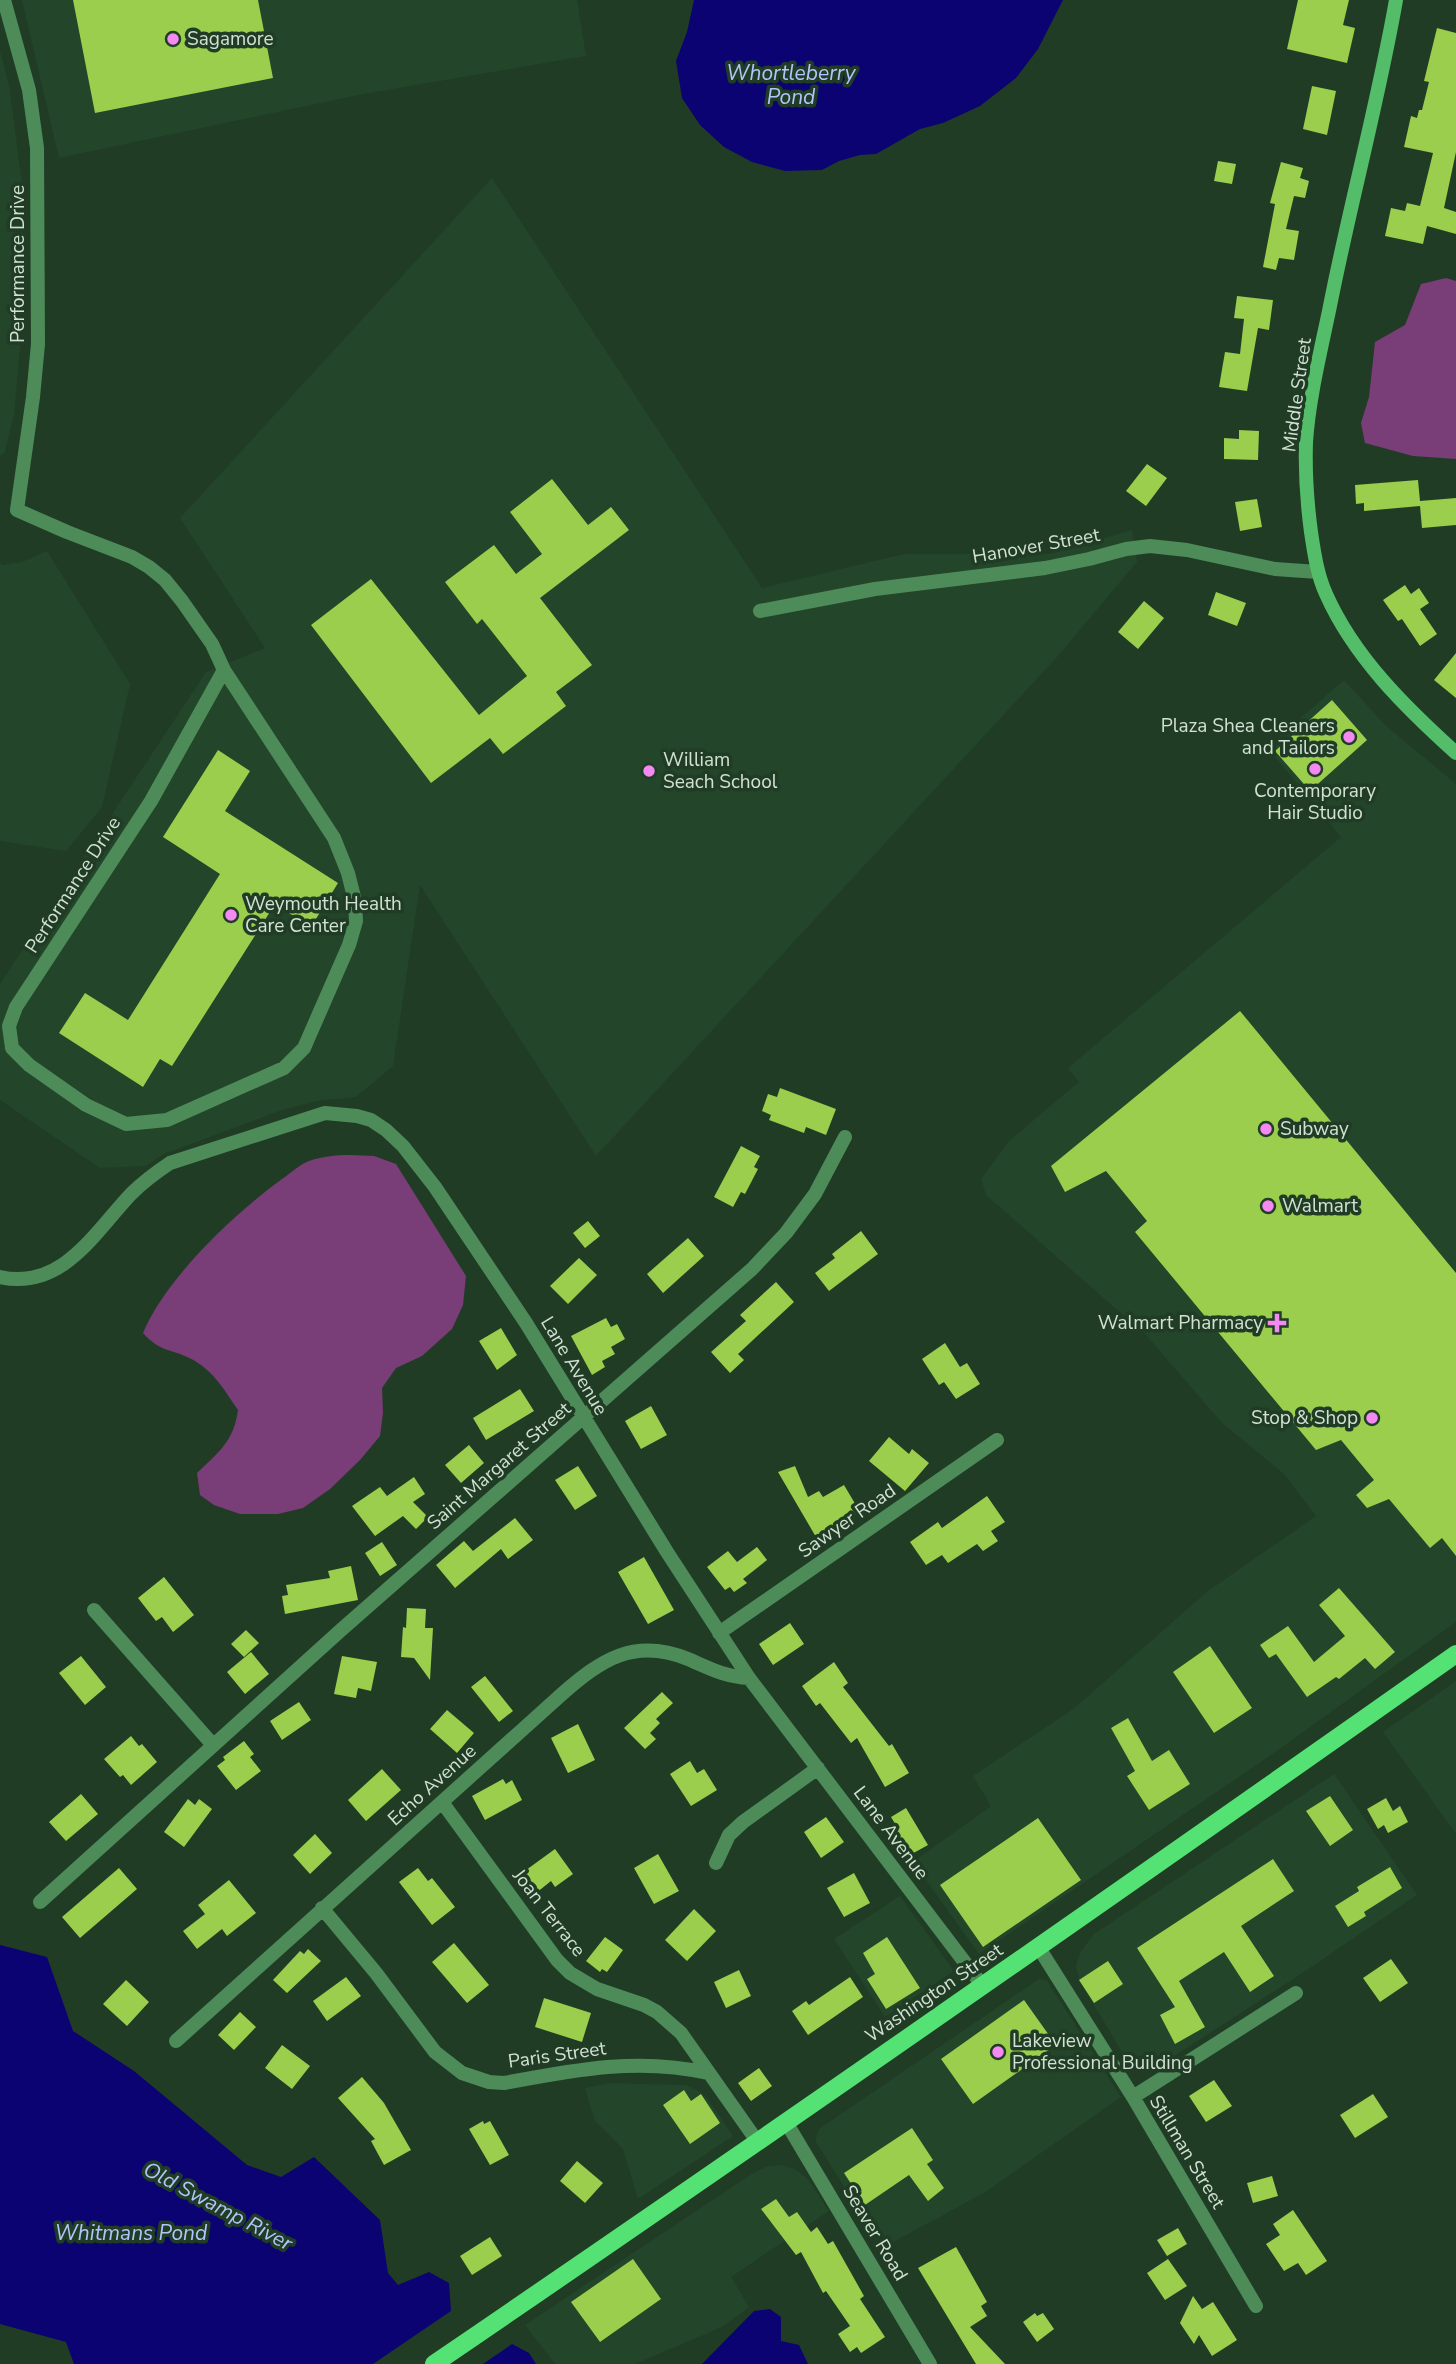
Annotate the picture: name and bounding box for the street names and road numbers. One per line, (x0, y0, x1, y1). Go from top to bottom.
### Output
street label: Performance Drive (5, 185, 31, 343)
street label: Middle Street (1276, 336, 1318, 454)
street label: Hanover Street (970, 522, 1102, 570)
street label: Performance Drive (19, 812, 127, 958)
street label: Lane Avenue (534, 1312, 614, 1420)
street label: Saint Margaret Street (421, 1396, 577, 1536)
street label: Sawyer Road (793, 1478, 901, 1564)
street label: Echo Avenue (382, 1738, 482, 1832)
street label: Lane Avenue (847, 1781, 935, 1885)
street label: Joan Terrace (506, 1863, 592, 1962)
street label: Washington Street (860, 1937, 1008, 2049)
street label: Paris Street (506, 2035, 608, 2075)
street label: Stillman Street (1143, 2091, 1231, 2214)
street label: Seaver Road (836, 2180, 914, 2286)

